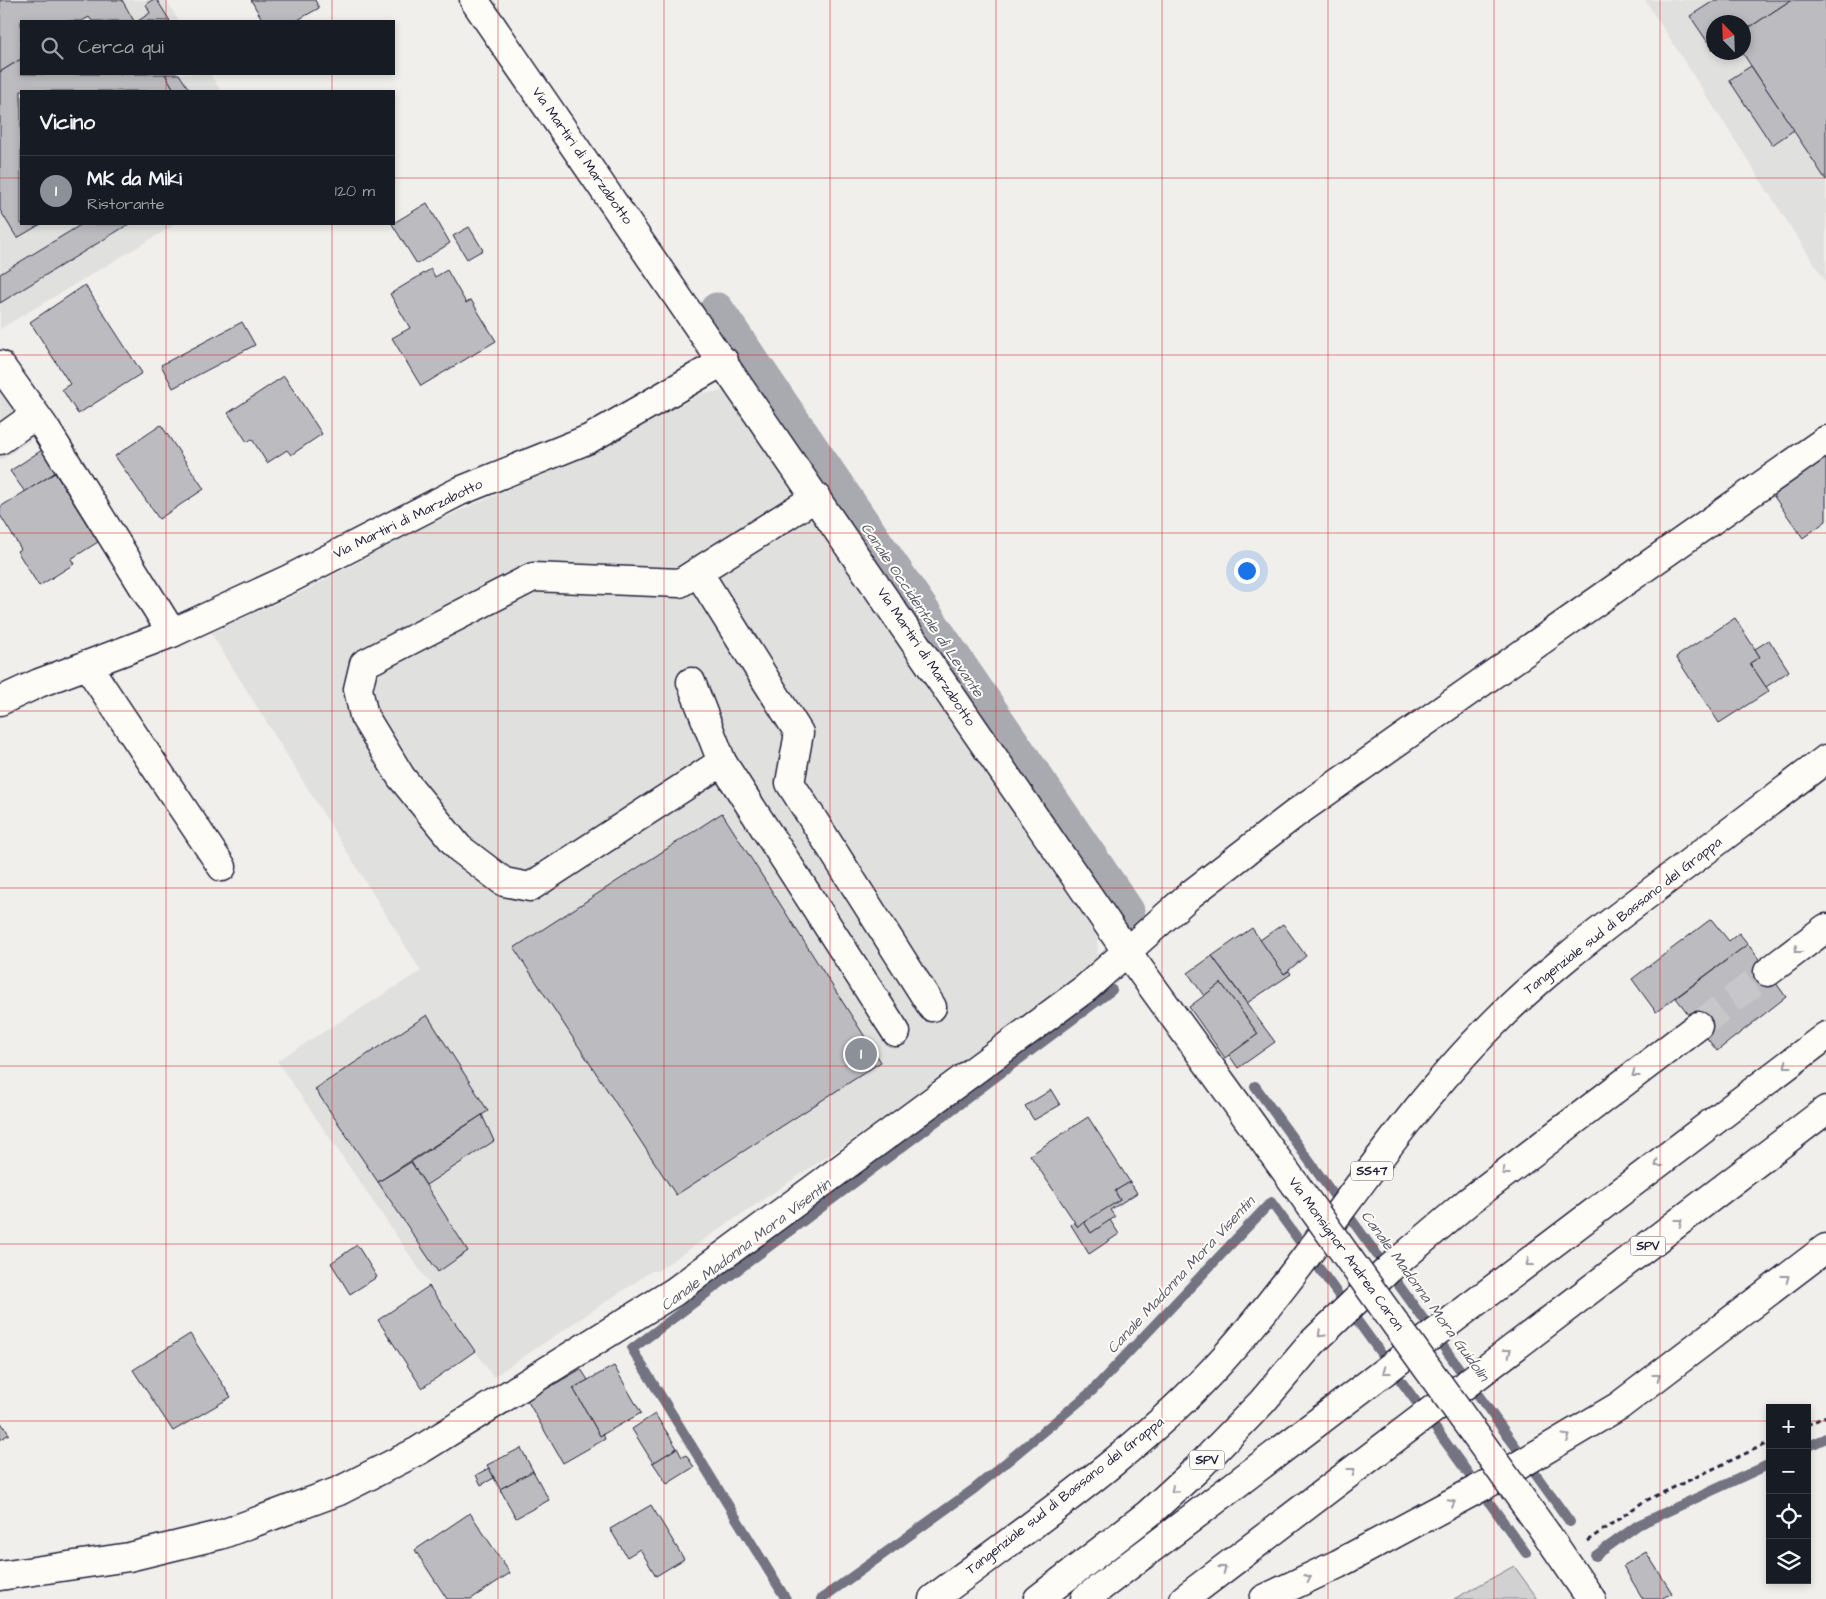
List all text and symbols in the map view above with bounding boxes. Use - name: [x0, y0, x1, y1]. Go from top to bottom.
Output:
- north arrow: [1706, 15, 1751, 60]
- search box: [20, 20, 395, 75]
- icon: search: [38, 34, 66, 62]
- text: Cerca qui: [78, 34, 164, 61]
- street label: Via Martiri di Marzabotto: [527, 83, 637, 229]
- text: Vicino: [40, 108, 95, 137]
- text: MK da Miki: [87, 166, 182, 193]
- text: 1: [55, 180, 57, 202]
- text: 120 m: [335, 180, 375, 202]
- text: Ristorante: [87, 193, 164, 215]
- street label: Via Martiri di Marzabotto: [330, 474, 486, 564]
- water label: Canale Occidentale di Levante: [856, 519, 989, 702]
- your location: [1234, 558, 1260, 584]
- street label: Via Martiri di Marzabotto: [872, 584, 980, 731]
- street label: Tangenziale sud di Bassano del Grappa: [1520, 832, 1726, 1000]
- one-way arrow: [1793, 944, 1803, 953]
- pin: 1: [845, 1035, 877, 1073]
- one-way arrow: [1784, 1060, 1793, 1068]
- one-way arrow: [1631, 1068, 1641, 1077]
- one-way arrow: [1654, 1158, 1664, 1167]
- road number: SS47: [1351, 1162, 1393, 1180]
- one-way arrow: [1501, 1166, 1511, 1175]
- water label: Canale Madonna Mora Visentin: [657, 1173, 837, 1316]
- street label: Via Monsignor Andrea Caron: [1283, 1173, 1409, 1335]
- water label: Canale Madonna Mora Visentin: [1102, 1191, 1261, 1358]
- water label: Canale Madonna Mora Guidolin: [1356, 1207, 1495, 1387]
- one-way arrow: [1673, 1219, 1682, 1227]
- road number: SPV: [1630, 1236, 1666, 1256]
- one-way arrow: [1526, 1257, 1535, 1265]
- one-way arrow: [1781, 1275, 1790, 1284]
- one-way arrow: [1318, 1328, 1327, 1337]
- one-way arrow: [1502, 1349, 1511, 1357]
- one-way arrow: [1383, 1366, 1392, 1374]
- one-way arrow: [1651, 1374, 1660, 1382]
- map controls: [1766, 1404, 1811, 1584]
- button: +: [1766, 1404, 1811, 1449]
- street label: Tangenziale sud di Bassano del Grappa: [962, 1412, 1168, 1580]
- one-way arrow: [1562, 1433, 1571, 1443]
- button: −: [1766, 1449, 1811, 1494]
- road number: SPV: [1190, 1450, 1224, 1470]
- one-way arrow: [1346, 1468, 1356, 1477]
- one-way arrow: [1171, 1484, 1180, 1493]
- button: locate: [1766, 1494, 1811, 1539]
- one-way arrow: [1446, 1499, 1455, 1509]
- button: layers: [1766, 1539, 1811, 1584]
- one-way arrow: [1217, 1567, 1226, 1575]
- one-way arrow: [1303, 1574, 1312, 1584]

